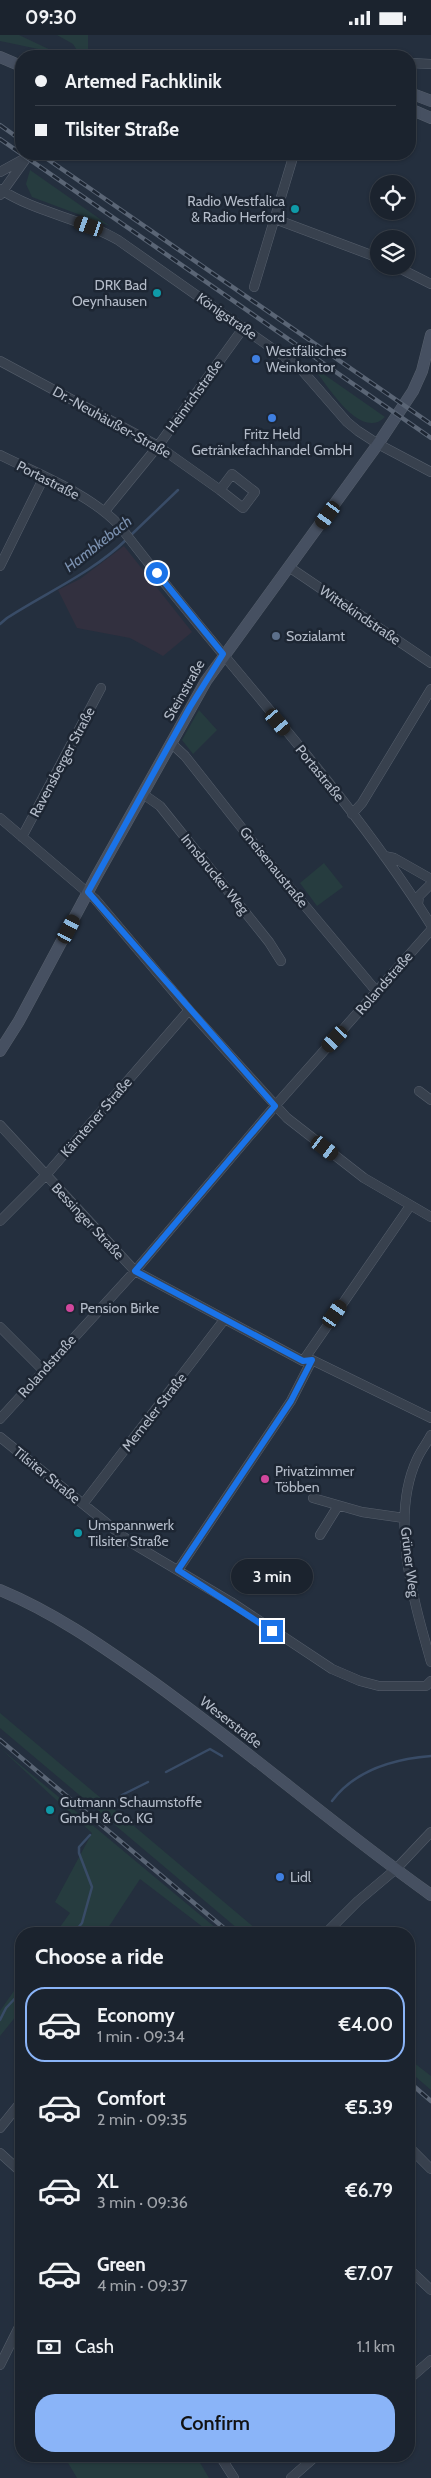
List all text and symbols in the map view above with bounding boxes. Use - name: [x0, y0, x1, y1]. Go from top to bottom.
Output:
- text: 09:30: [25, 6, 77, 29]
- text: Artemed Fachklinik: [65, 70, 222, 93]
- text: Tilsiter Straße: [65, 118, 179, 141]
- map controls: [370, 175, 415, 275]
- button: locate: [370, 175, 415, 220]
- place label: Radio Westfalica & Radio Herford: [187, 192, 285, 226]
- marker: Radio Westfalica & Radio Herford: [289, 203, 301, 215]
- car: [72, 214, 105, 238]
- button: layers: [370, 230, 415, 275]
- place label: DRK Bad Oeynhausen: [72, 276, 147, 310]
- marker: DRK Bad Oeynhausen: [151, 287, 163, 299]
- street label: Königstraße: [193, 289, 261, 343]
- place label: Westfälisches Weinkontor: [266, 342, 347, 376]
- marker: Westfälisches Weinkontor: [250, 353, 262, 365]
- street label: Heinrichstraße: [162, 356, 226, 436]
- street label: Dr.-Neuhäußer-Straße: [50, 382, 174, 462]
- marker: Fritz Held Getränkefachhandel GmbH: [266, 412, 278, 424]
- place label: Fritz Held Getränkefachhandel GmbH: [192, 425, 352, 459]
- street label: Portastraße: [14, 457, 82, 503]
- car: [313, 498, 342, 532]
- water label: Hambkebach: [61, 512, 135, 576]
- route start: [146, 562, 168, 584]
- street label: Wittekindstraße: [316, 581, 404, 649]
- place label: Sozialamt: [286, 627, 345, 645]
- marker: Sozialamt: [270, 630, 282, 642]
- street label: Steinstraße: [159, 656, 209, 724]
- street label: Ravensberger Straße: [25, 704, 99, 820]
- car: [262, 706, 293, 738]
- street label: Portastraße: [292, 741, 348, 805]
- street label: Gneisenaustraße: [236, 823, 312, 911]
- street label: Innsbrucker Weg: [177, 830, 254, 919]
- car: [55, 912, 82, 946]
- street label: Rolandstraße: [352, 948, 416, 1018]
- car: [319, 1023, 350, 1055]
- street label: Kärntener Straße: [56, 1073, 136, 1161]
- car: [308, 1133, 341, 1163]
- street label: Bessinger Straße: [48, 1179, 128, 1263]
- car: [320, 1297, 349, 1331]
- place label: Pension Birke: [80, 1299, 159, 1317]
- marker: Pension Birke: [64, 1302, 76, 1314]
- street label: Rolandstraße: [14, 1331, 80, 1401]
- street label: Memeler Straße: [118, 1369, 190, 1455]
- street label: Tilsiter Straße: [10, 1443, 84, 1507]
- place label: Privatzimmer Többen: [275, 1462, 355, 1496]
- marker: Privatzimmer Többen: [259, 1473, 271, 1485]
- place label: Umspannwerk Tilsiter Straße: [88, 1516, 175, 1550]
- street label: Grüner Weg: [397, 1526, 423, 1599]
- marker: Umspannwerk Tilsiter Straße: [72, 1527, 84, 1539]
- callout: 3 min: [231, 1559, 313, 1593]
- text: 3 min: [253, 1567, 291, 1586]
- route end: [261, 1620, 283, 1642]
- street label: Weserstraße: [196, 1692, 266, 1752]
- place label: Gutmann Schaumstoffe GmbH & Co. KG: [60, 1793, 202, 1827]
- marker: Gutmann Schaumstoffe GmbH & Co. KG: [44, 1804, 56, 1816]
- place label: Lidl: [290, 1868, 312, 1886]
- marker: Lidl: [274, 1871, 286, 1883]
- text: Choose a ride: [35, 1943, 164, 1970]
- icon: car: [37, 2002, 82, 2047]
- text: Economy: [97, 2004, 175, 2027]
- text: €4.00: [339, 2013, 393, 2036]
- text: 1 min · 09:34: [97, 2027, 185, 2046]
- icon: car: [37, 2085, 82, 2130]
- text: Comfort: [97, 2087, 166, 2110]
- text: €5.39: [345, 2096, 393, 2119]
- text: 2 min · 09:35: [97, 2110, 187, 2129]
- icon: car: [37, 2168, 82, 2213]
- text: XL: [97, 2170, 118, 2193]
- text: €6.79: [346, 2179, 393, 2202]
- text: 3 min · 09:36: [97, 2193, 188, 2212]
- icon: car: [37, 2251, 82, 2296]
- text: Green: [97, 2253, 146, 2276]
- text: €7.07: [345, 2262, 393, 2285]
- text: 4 min · 09:37: [97, 2276, 188, 2295]
- icon: cash: [35, 2333, 63, 2361]
- text: Cash: [75, 2335, 114, 2358]
- text: 1.1 km: [357, 2337, 395, 2356]
- button: Confirm: [35, 2394, 395, 2452]

